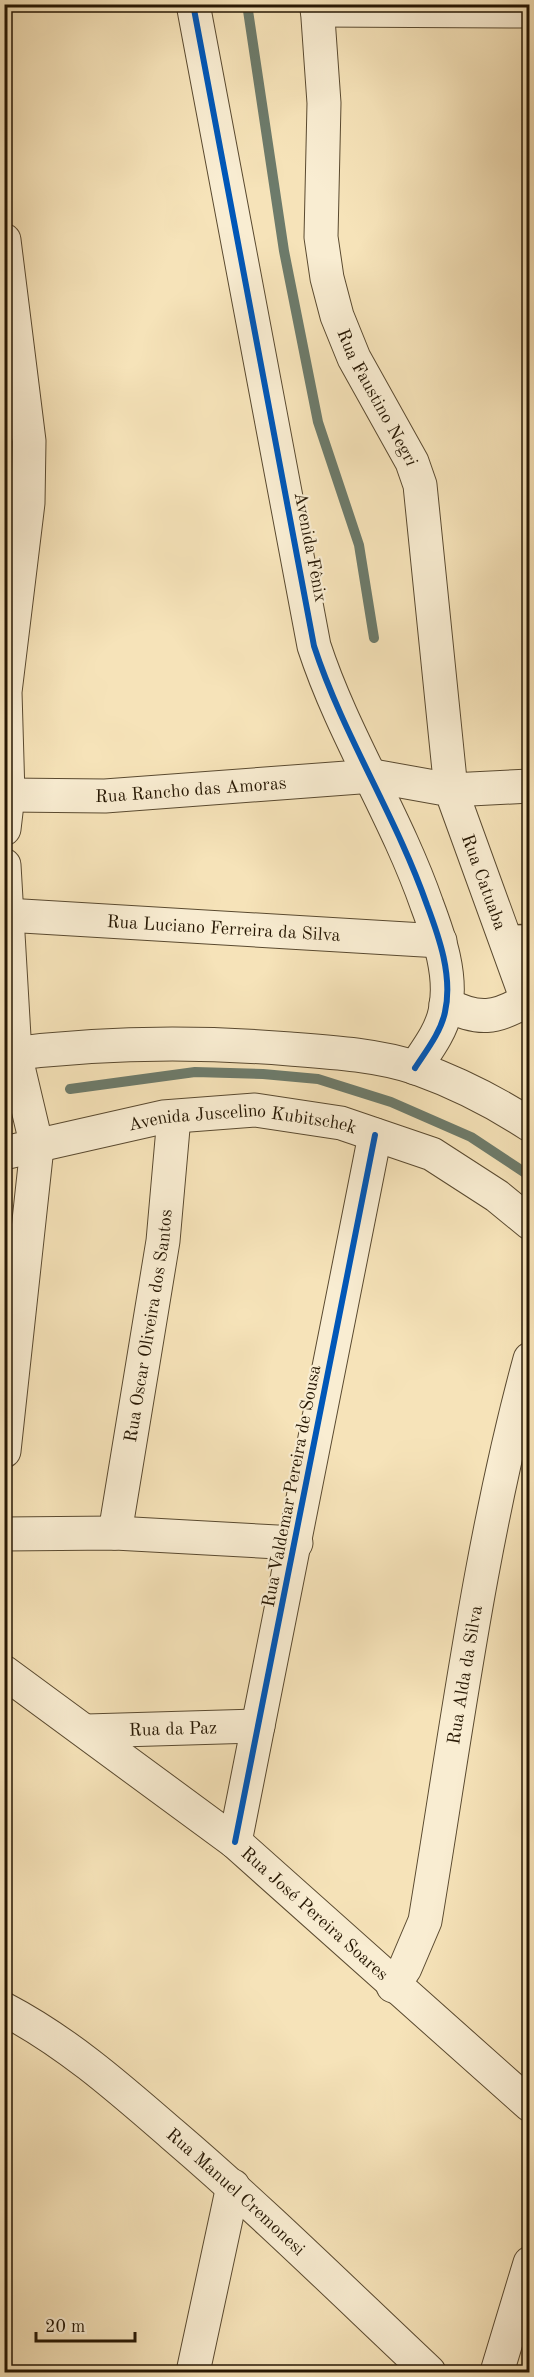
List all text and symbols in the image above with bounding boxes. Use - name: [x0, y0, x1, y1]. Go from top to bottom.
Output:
- street label: Rua Faustino Negri: [333, 326, 421, 468]
- street label: Avenida Fênix: [291, 491, 330, 604]
- street label: Rua Rancho das Amoras: [95, 774, 287, 806]
- street label: Rua Catuaba: [458, 832, 509, 933]
- street label: Rua Luciano Ferreira da Silva: [106, 913, 341, 945]
- street label: Avenida Juscelino Kubitschek: [127, 1102, 359, 1138]
- street label: Rua Oscar Oliveira dos Santos: [122, 1208, 176, 1444]
- street label: Rua Valdemar Pereira de Sousa: [260, 1363, 324, 1609]
- street label: Rua Alda da Silva: [445, 1604, 486, 1746]
- street label: Rua da Paz: [129, 1719, 217, 1740]
- street label: Rua José Pereira Soares: [237, 1844, 391, 1984]
- street label: Rua Manuel Cremonesi: [163, 2125, 308, 2259]
- scale bar: [36, 2305, 135, 2343]
- text: 20 m: [45, 2318, 85, 2336]

